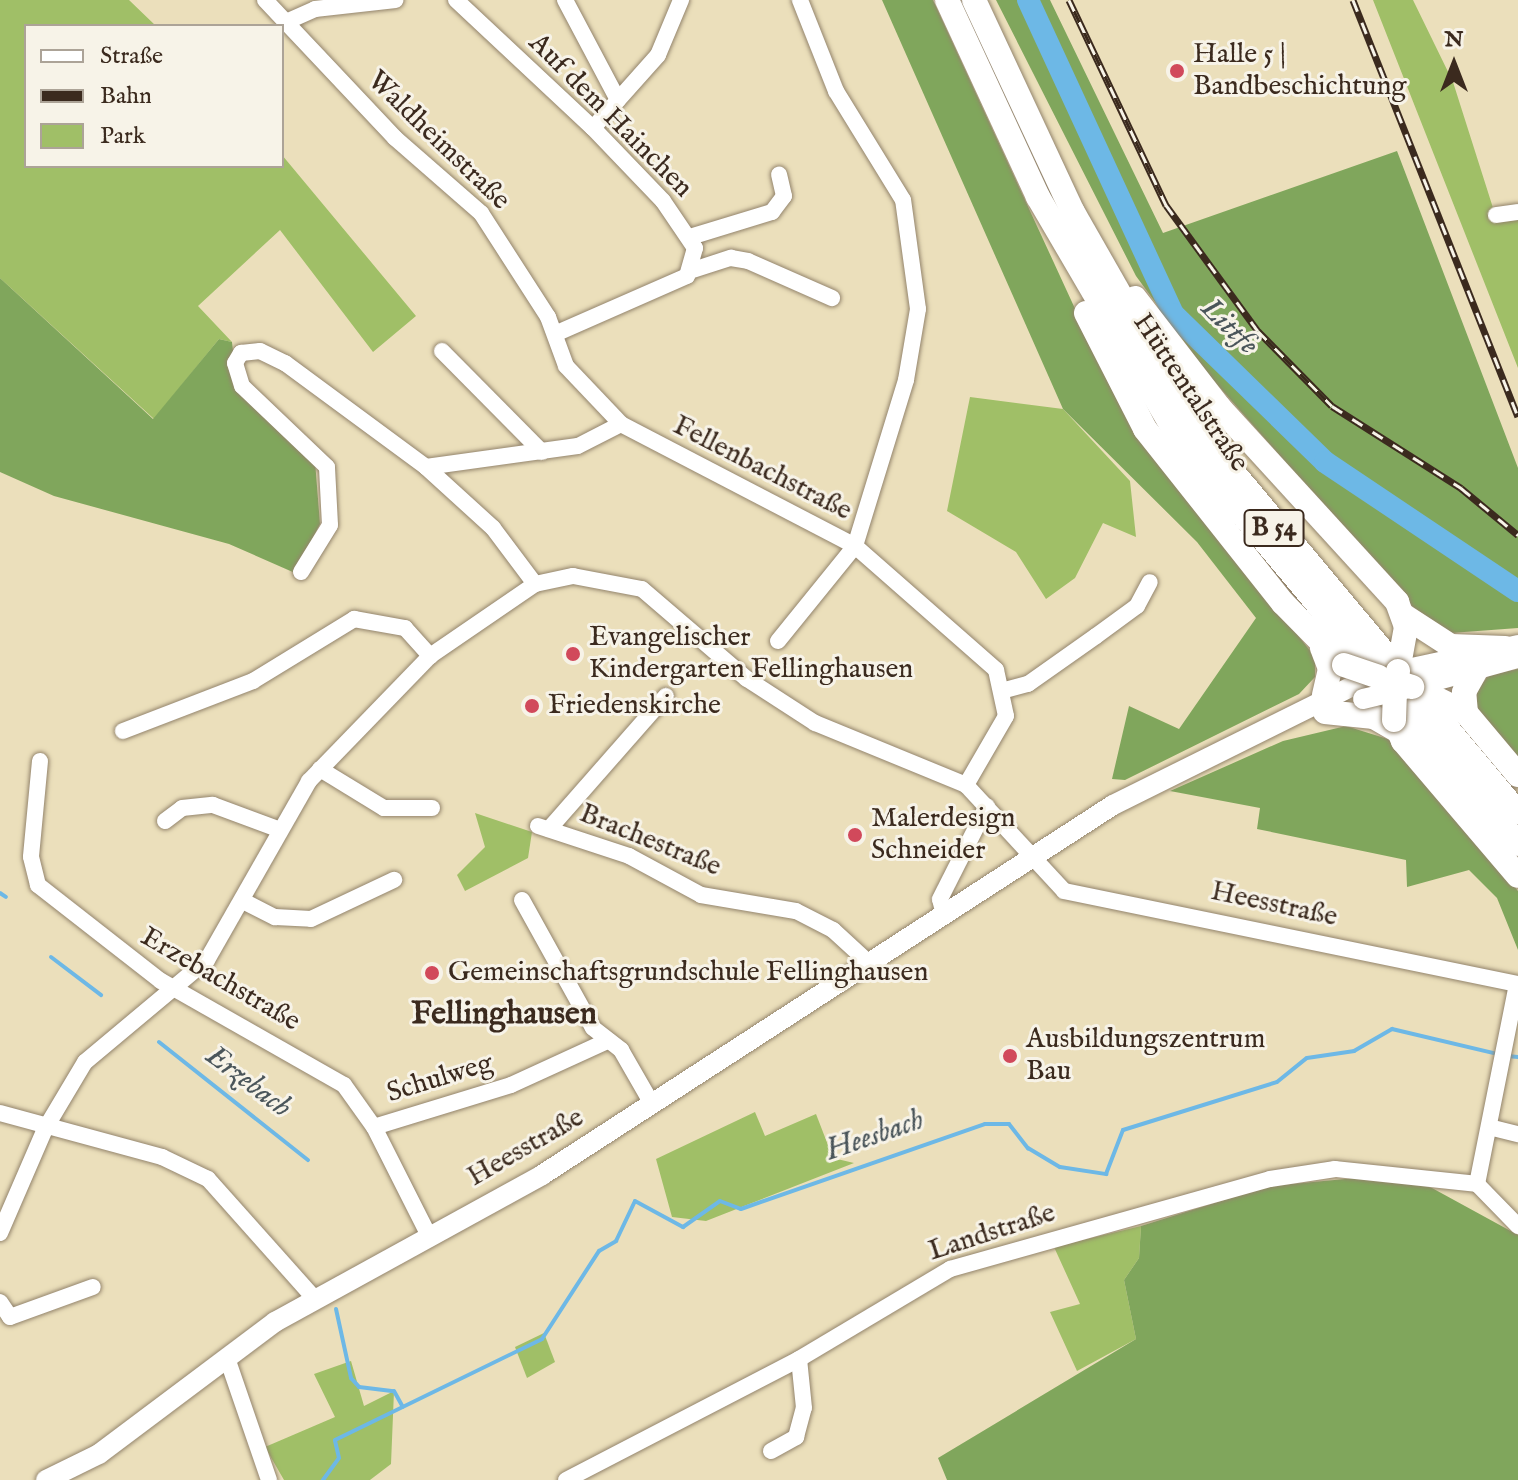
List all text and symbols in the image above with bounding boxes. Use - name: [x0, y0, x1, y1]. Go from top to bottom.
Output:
- legend: [24, 24, 284, 168]
- north arrow: [1414, 24, 1494, 104]
- text: N: [1444, 26, 1464, 54]
- street label: Auf dem Hainchen: [521, 27, 699, 205]
- place label: Halle 5 | Bandbeschichtung: [1193, 38, 1407, 104]
- text: Straße: [100, 41, 163, 72]
- marker: Halle 5 | Bandbeschichtung: [1168, 62, 1186, 80]
- street label: Waldheimstraße: [360, 64, 516, 218]
- text: Bahn: [100, 81, 152, 112]
- text: Park: [100, 121, 146, 152]
- water label: Littfe: [1193, 291, 1265, 363]
- street label: Hüttentalstraße: [1125, 308, 1255, 478]
- street label: Fellenbachstraße: [667, 409, 857, 529]
- road number: B 54: [1242, 506, 1306, 550]
- place label: Evangelischer Kindergarten Fellinghausen: [589, 621, 913, 687]
- marker: Evangelischer Kindergarten Fellinghausen: [564, 645, 582, 663]
- place label: Friedenskirche: [548, 689, 721, 723]
- marker: Friedenskirche: [523, 697, 541, 715]
- street label: Brachestraße: [574, 797, 726, 885]
- place label: Malerdesign Schneider: [871, 802, 1015, 868]
- marker: Malerdesign Schneider: [846, 826, 864, 844]
- street label: Heesstraße: [1208, 875, 1340, 935]
- street label: Erzebachstraße: [134, 921, 306, 1039]
- place label: Gemeinschaftsgrundschule Fellinghausen: [448, 956, 928, 990]
- marker: Gemeinschaftsgrundschule Fellinghausen: [423, 964, 441, 982]
- district label: Fellinghausen: [411, 996, 597, 1034]
- place label: Ausbildungszentrum Bau: [1026, 1023, 1265, 1089]
- water label: Erzebach: [198, 1038, 298, 1126]
- street label: Schulweg: [383, 1047, 497, 1111]
- marker: Ausbildungszentrum Bau: [1001, 1047, 1019, 1065]
- street label: Heesstraße: [462, 1101, 590, 1195]
- water label: Heesbach: [821, 1103, 929, 1169]
- street label: Landstraße: [925, 1197, 1059, 1269]

